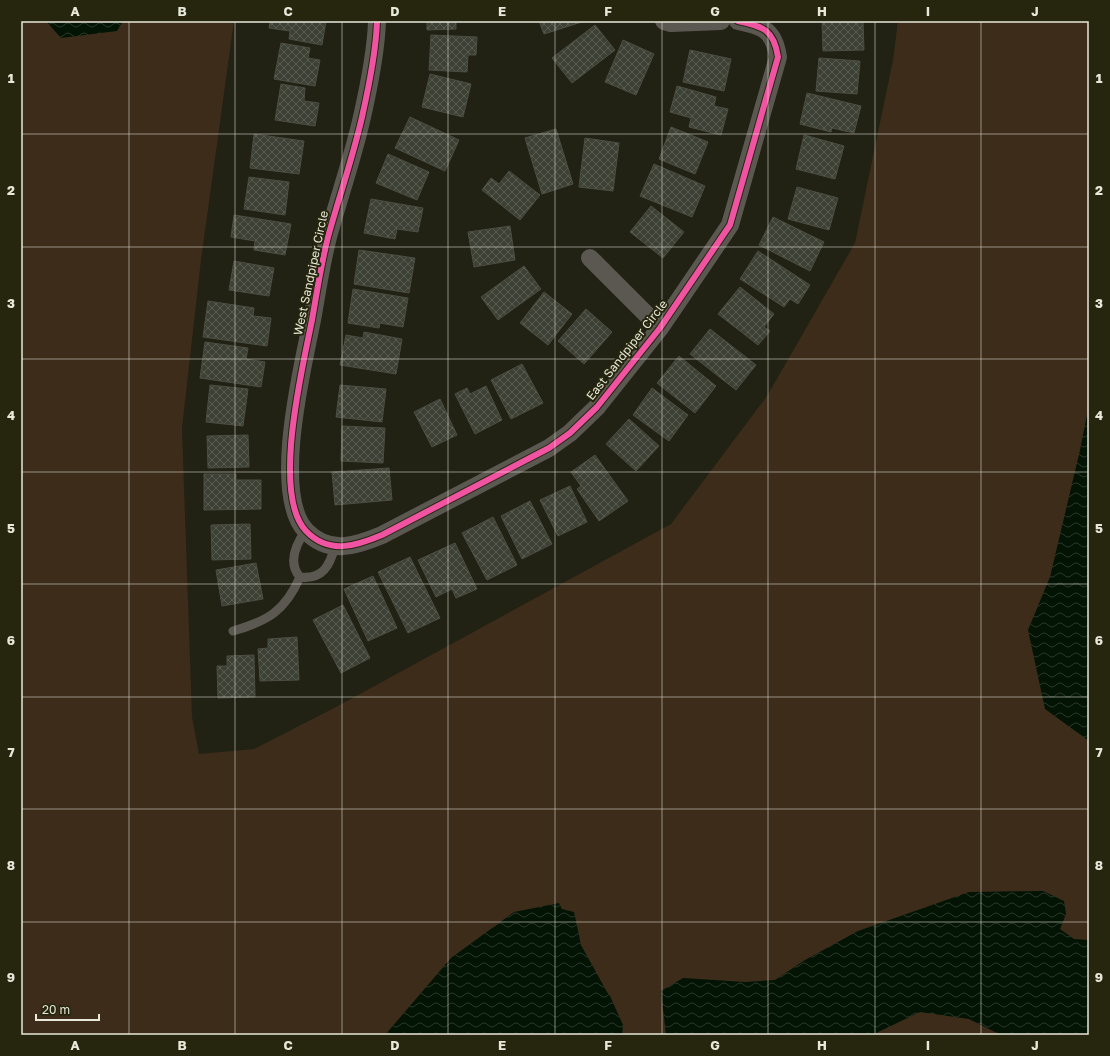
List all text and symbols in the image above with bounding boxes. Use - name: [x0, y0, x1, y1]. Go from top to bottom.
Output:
- text: A: [70, 3, 80, 19]
- text: B: [177, 3, 187, 19]
- text: C: [283, 3, 293, 19]
- text: D: [390, 3, 400, 19]
- text: E: [498, 3, 506, 19]
- text: F: [604, 3, 612, 19]
- text: G: [710, 3, 720, 19]
- text: H: [817, 3, 827, 19]
- text: I: [926, 3, 930, 19]
- text: J: [1031, 3, 1039, 19]
- text: 1: [8, 70, 15, 86]
- text: 1: [1096, 70, 1103, 86]
- text: 2: [7, 182, 15, 198]
- text: 2: [1095, 182, 1103, 198]
- street label: West Sandpiper Circle: [290, 209, 331, 337]
- text: 3: [7, 295, 15, 311]
- text: 3: [1095, 295, 1103, 311]
- street label: East Sandpiper Circle: [583, 297, 670, 403]
- text: 4: [7, 407, 15, 423]
- text: 4: [1095, 407, 1103, 423]
- text: 5: [7, 520, 15, 536]
- text: 5: [1095, 520, 1103, 536]
- text: 6: [7, 632, 15, 648]
- text: 6: [1095, 632, 1103, 648]
- text: 7: [7, 744, 15, 760]
- text: 7: [1095, 744, 1103, 760]
- text: 8: [7, 857, 15, 873]
- text: 8: [1095, 857, 1103, 873]
- text: 9: [7, 969, 15, 985]
- text: 9: [1095, 969, 1103, 985]
- scale bar: [36, 996, 99, 1022]
- text: 20 m: [42, 1002, 70, 1017]
- text: A: [70, 1037, 80, 1053]
- text: B: [177, 1037, 187, 1053]
- text: C: [283, 1037, 293, 1053]
- text: D: [390, 1037, 400, 1053]
- text: E: [498, 1037, 506, 1053]
- text: F: [604, 1037, 612, 1053]
- text: G: [710, 1037, 720, 1053]
- text: H: [817, 1037, 827, 1053]
- text: I: [926, 1037, 930, 1053]
- text: J: [1031, 1037, 1039, 1053]

